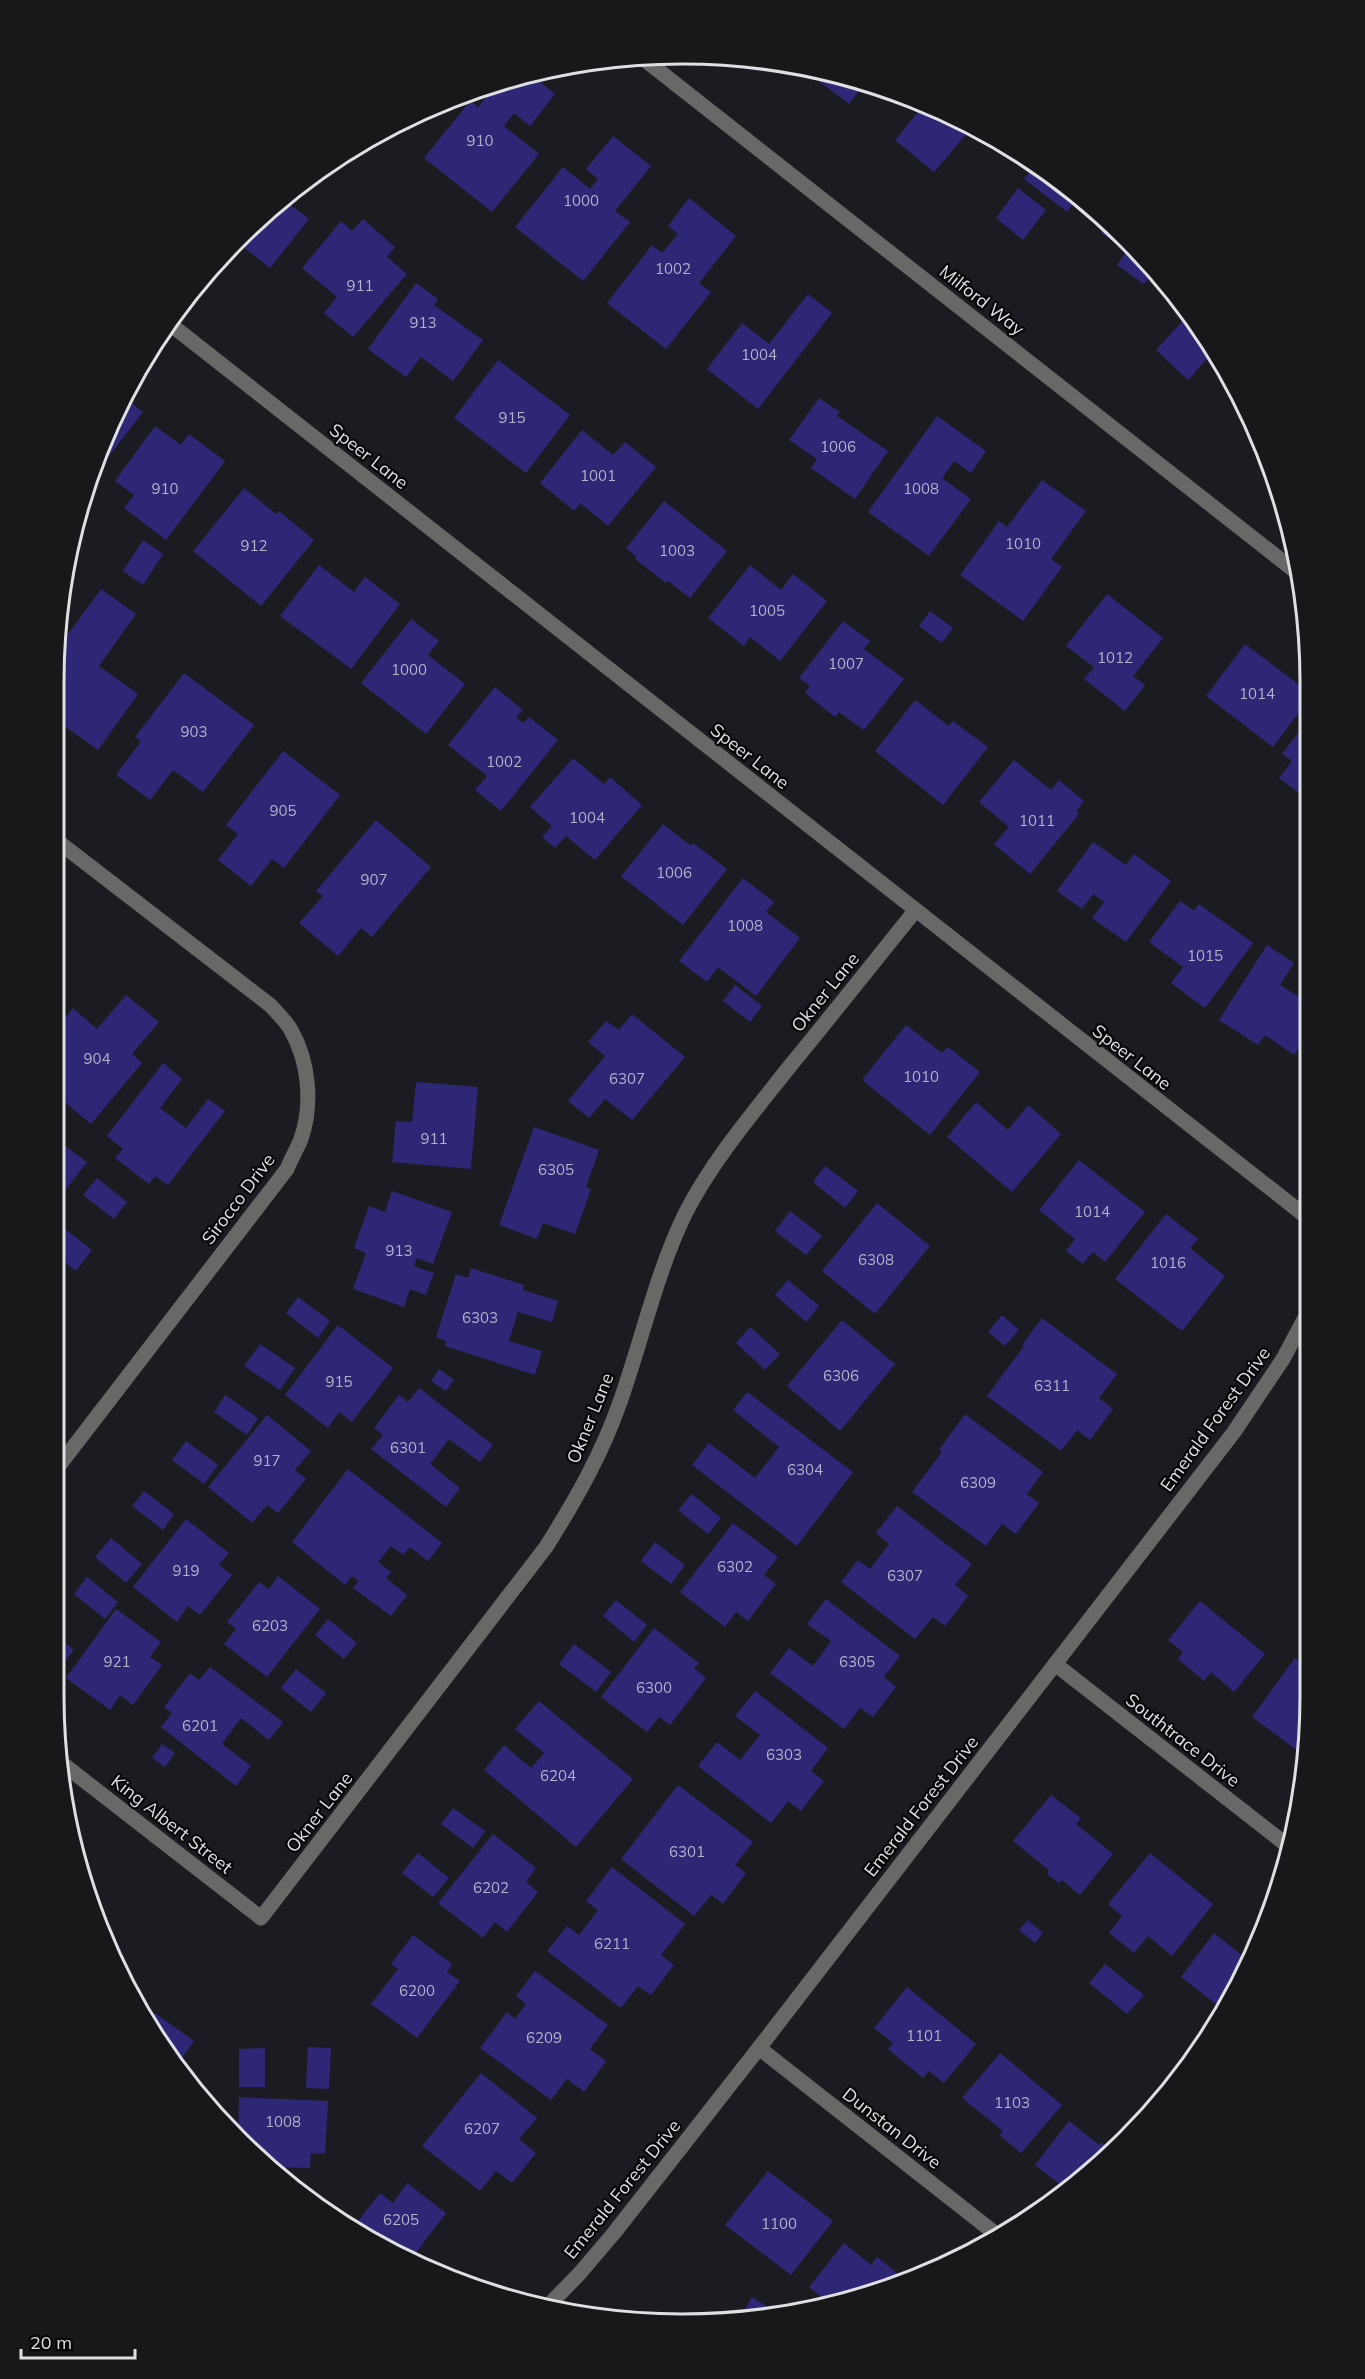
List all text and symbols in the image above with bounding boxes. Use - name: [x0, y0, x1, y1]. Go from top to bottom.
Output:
- house number: 910: [466, 131, 494, 150]
- house number: 1000: [563, 191, 599, 210]
- house number: 1002: [655, 259, 691, 278]
- street label: Milford Way: [935, 260, 1029, 341]
- house number: 911: [346, 276, 374, 295]
- house number: 913: [409, 313, 437, 332]
- house number: 1004: [741, 345, 777, 364]
- house number: 915: [498, 408, 526, 427]
- street label: Speer Lane: [325, 418, 413, 494]
- house number: 1006: [820, 437, 856, 456]
- house number: 1001: [580, 466, 616, 485]
- house number: 910: [151, 479, 179, 498]
- house number: 1008: [903, 479, 939, 498]
- house number: 1010: [1005, 534, 1041, 553]
- house number: 912: [240, 536, 268, 555]
- house number: 1003: [659, 541, 695, 560]
- house number: 1005: [749, 601, 785, 620]
- house number: 1012: [1097, 648, 1133, 667]
- house number: 1007: [828, 654, 864, 673]
- house number: 1000: [391, 660, 427, 679]
- house number: 1014: [1239, 684, 1275, 703]
- street label: Speer Lane: [706, 718, 794, 794]
- house number: 903: [180, 722, 208, 741]
- house number: 1002: [486, 752, 522, 771]
- house number: 905: [269, 801, 297, 820]
- house number: 1004: [569, 808, 605, 827]
- house number: 1011: [1019, 811, 1055, 830]
- house number: 1006: [656, 863, 692, 882]
- house number: 907: [360, 870, 388, 889]
- house number: 1008: [727, 916, 763, 935]
- house number: 1015: [1187, 946, 1223, 965]
- street label: Okner Lane: [786, 948, 864, 1036]
- street label: Speer Lane: [1088, 1019, 1176, 1095]
- house number: 904: [83, 1049, 111, 1068]
- house number: 1010: [903, 1067, 939, 1086]
- house number: 6307: [609, 1069, 645, 1088]
- house number: 911: [420, 1129, 448, 1148]
- street label: Sirocco Drive: [196, 1149, 280, 1249]
- house number: 6305: [538, 1160, 574, 1179]
- house number: 1014: [1074, 1202, 1110, 1221]
- house number: 913: [385, 1241, 413, 1260]
- house number: 6308: [858, 1250, 894, 1269]
- house number: 1016: [1150, 1253, 1186, 1272]
- house number: 6303: [462, 1308, 498, 1327]
- street label: Emerald Forest Drive: [1155, 1342, 1275, 1496]
- house number: 6306: [823, 1366, 859, 1385]
- street label: Okner Lane: [561, 1369, 619, 1467]
- house number: 915: [325, 1372, 353, 1391]
- house number: 6311: [1034, 1376, 1070, 1395]
- house number: 6301: [390, 1438, 426, 1457]
- house number: 917: [253, 1451, 281, 1470]
- house number: 6304: [787, 1460, 823, 1479]
- house number: 6309: [960, 1473, 996, 1492]
- house number: 6302: [717, 1557, 753, 1576]
- house number: 919: [172, 1561, 200, 1580]
- house number: 6307: [887, 1566, 923, 1585]
- house number: 6203: [252, 1616, 288, 1635]
- house number: 921: [103, 1652, 131, 1671]
- house number: 6305: [839, 1652, 875, 1671]
- house number: 6300: [636, 1678, 672, 1697]
- street label: Southtrace Drive: [1121, 1688, 1245, 1792]
- house number: 6201: [182, 1716, 218, 1735]
- street label: Emerald Forest Drive: [859, 1731, 983, 1881]
- house number: 6303: [766, 1745, 802, 1764]
- house number: 6204: [540, 1766, 576, 1785]
- street label: Okner Lane: [280, 1767, 358, 1857]
- street label: King Albert Street: [107, 1769, 237, 1879]
- house number: 6301: [669, 1842, 705, 1861]
- house number: 6202: [473, 1878, 509, 1897]
- house number: 6211: [594, 1934, 630, 1953]
- house number: 6200: [399, 1981, 435, 2000]
- house number: 1101: [906, 2026, 942, 2045]
- house number: 6209: [526, 2028, 562, 2047]
- street label: Dunstan Drive: [838, 2082, 946, 2174]
- house number: 1103: [994, 2093, 1030, 2112]
- house number: 1008: [265, 2112, 301, 2131]
- street label: Emerald Forest Drive: [559, 2115, 685, 2263]
- house number: 6207: [464, 2119, 500, 2138]
- house number: 6205: [383, 2210, 419, 2229]
- house number: 1100: [761, 2214, 797, 2233]
- scale bar: [21, 2322, 135, 2360]
- text: 20 m: [30, 2331, 72, 2354]

